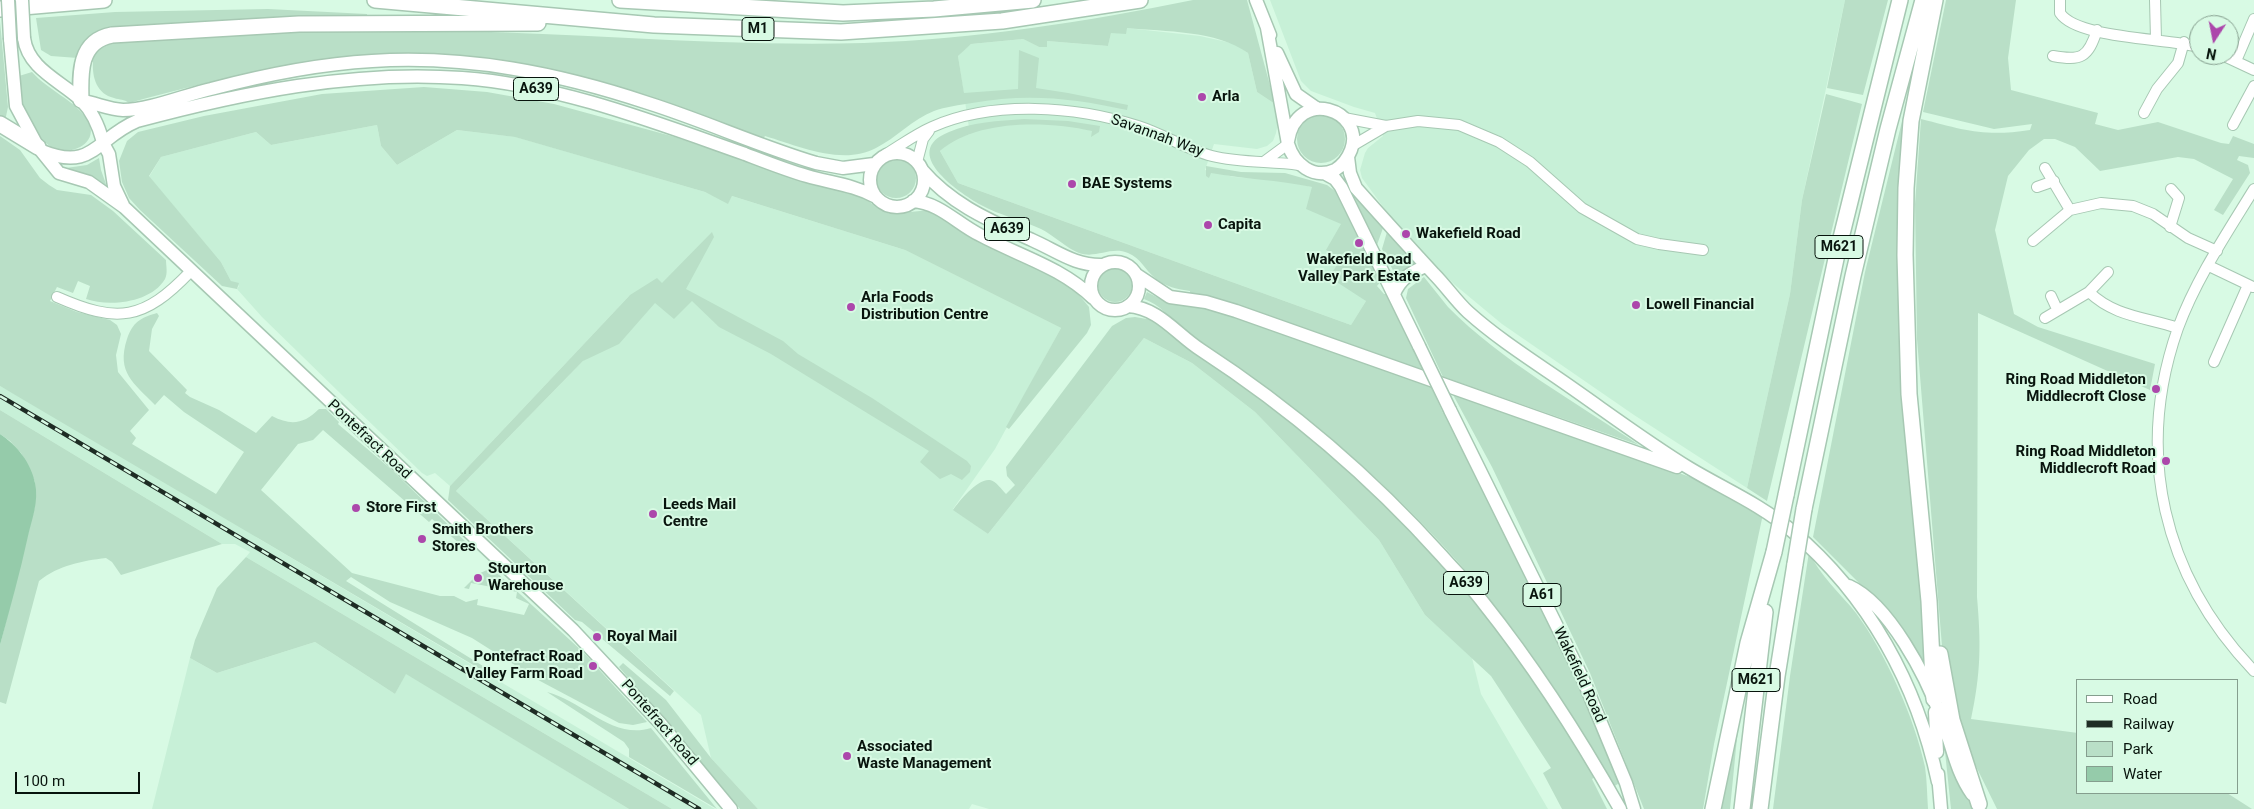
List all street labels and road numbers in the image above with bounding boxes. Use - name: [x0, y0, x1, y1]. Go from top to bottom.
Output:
- road number: M1: [742, 18, 774, 40]
- road number: A639: [514, 78, 558, 100]
- street label: Savannah Way: [1108, 111, 1206, 161]
- road number: A639: [984, 218, 1030, 240]
- road number: M621: [1815, 236, 1863, 258]
- street label: Pontefract Road: [323, 397, 415, 483]
- road number: A639: [1444, 572, 1488, 594]
- road number: A61: [1523, 584, 1561, 606]
- street label: Wakefield Road: [1549, 624, 1609, 726]
- road number: M621: [1732, 668, 1780, 692]
- street label: Pontefract Road: [617, 676, 701, 770]

